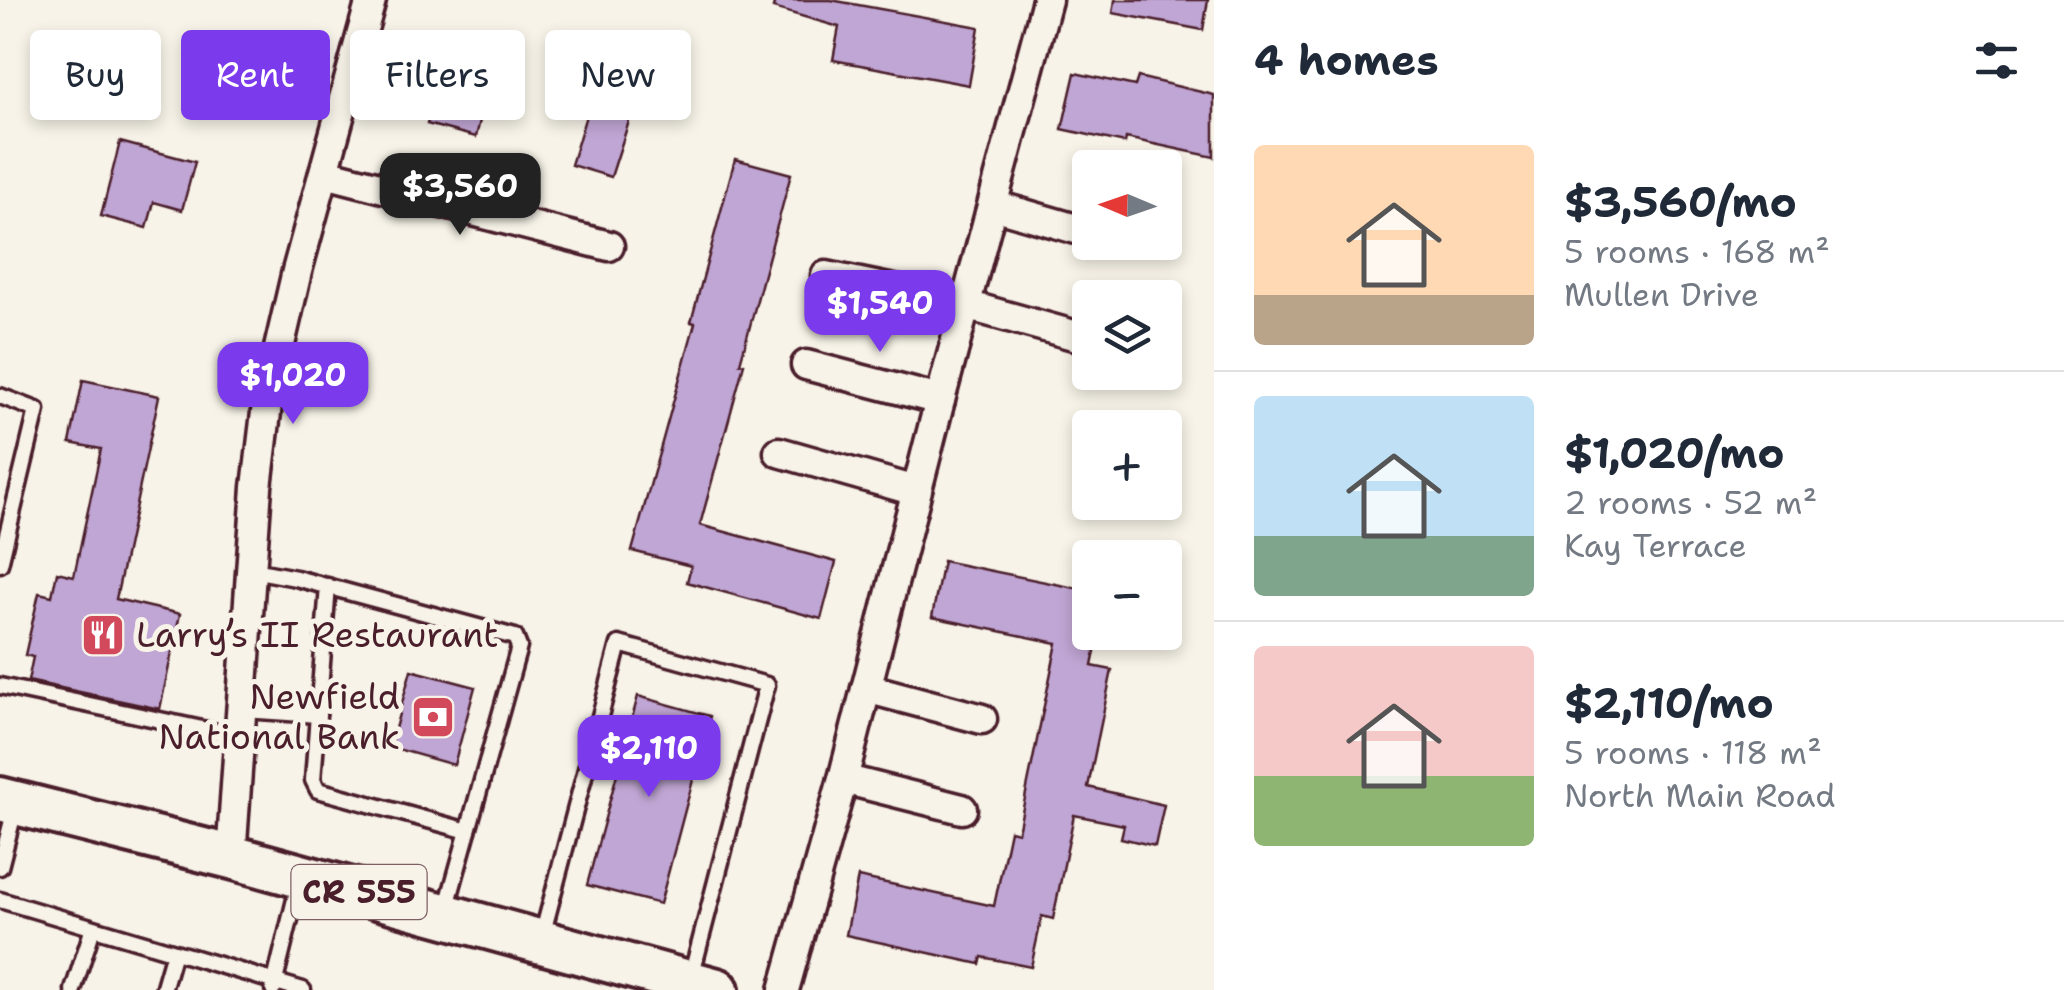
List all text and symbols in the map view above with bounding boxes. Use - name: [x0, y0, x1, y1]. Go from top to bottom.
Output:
- chip: Buy: [30, 30, 161, 120]
- chip: Rent: [181, 30, 330, 120]
- chip: Filters: [350, 30, 525, 120]
- chip: New: [545, 30, 691, 120]
- text: 4 homes: [1254, 32, 1439, 88]
- icon: filters: [1969, 33, 2024, 88]
- north arrow: [1072, 150, 1182, 260]
- map controls: [1072, 150, 1182, 650]
- pin: $3,560: [379, 153, 541, 238]
- text: $3,560: [402, 164, 518, 207]
- text: $3,560/mo: [1564, 174, 1797, 230]
- icon: home: [1334, 185, 1454, 305]
- text: 5 rooms · 168 m²: [1564, 230, 1830, 273]
- pin: $1,540: [799, 270, 961, 355]
- text: Mullen Drive: [1564, 273, 1759, 316]
- button: layers: [1072, 280, 1182, 390]
- text: $1,540: [826, 281, 934, 324]
- pin: $1,020: [212, 342, 374, 427]
- text: $1,020: [239, 353, 347, 396]
- button: +: [1072, 410, 1182, 520]
- text: $1,020/mo: [1564, 425, 1785, 481]
- icon: home: [1334, 436, 1454, 556]
- text: 2 rooms · 52 m²: [1564, 481, 1817, 524]
- text: Kay Terrace: [1564, 524, 1747, 567]
- button: −: [1072, 540, 1182, 650]
- place label: Larry’s II Restaurant: [136, 611, 499, 658]
- restaurant icon: Larry’s II Restaurant: [80, 612, 126, 658]
- place label: Newfield National Bank: [158, 673, 400, 760]
- text: $2,110/mo: [1564, 675, 1774, 731]
- icon: home: [1334, 686, 1454, 806]
- bank icon: Newfield National Bank: [410, 694, 456, 740]
- pin: $2,110: [568, 715, 730, 800]
- text: $2,110: [600, 726, 698, 769]
- text: 5 rooms · 118 m²: [1564, 731, 1822, 774]
- text: North Main Road: [1564, 774, 1836, 817]
- road number: CR 555: [292, 865, 426, 919]

